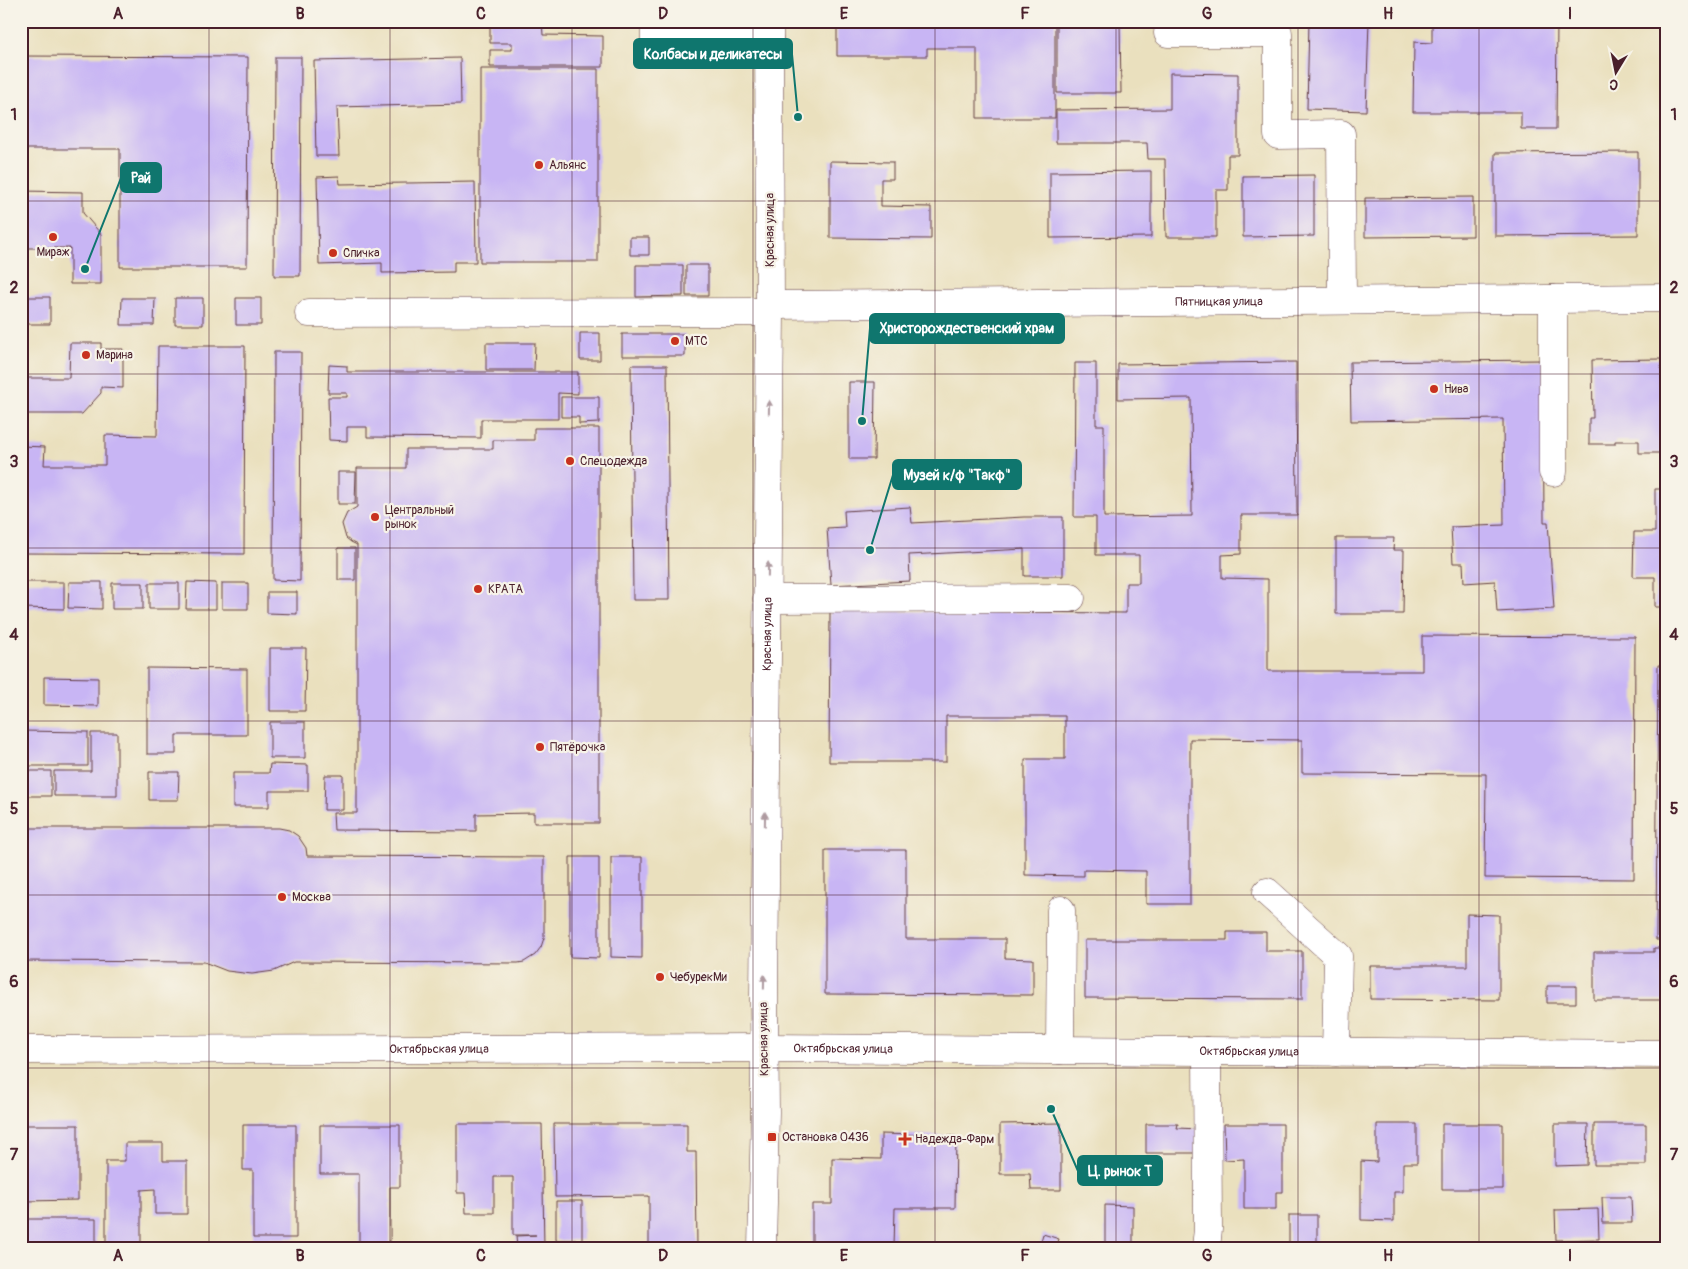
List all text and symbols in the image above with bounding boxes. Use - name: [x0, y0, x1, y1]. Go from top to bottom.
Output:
- text: A: [113, 4, 124, 24]
- text: B: [295, 4, 305, 24]
- text: C: [476, 4, 486, 24]
- text: D: [658, 4, 668, 24]
- text: E: [840, 4, 849, 24]
- text: F: [1020, 4, 1030, 24]
- text: G: [1202, 4, 1213, 24]
- text: H: [1383, 4, 1393, 24]
- text: I: [1568, 4, 1572, 24]
- callout: Колбасы и деликатесы: [634, 39, 792, 68]
- text: Колбасы и деликатесы: [644, 46, 782, 63]
- north arrow: [1590, 48, 1640, 98]
- text: С: [1608, 75, 1620, 93]
- text: 1: [11, 105, 17, 125]
- text: 1: [1671, 105, 1677, 125]
- place label: Альянс: [549, 158, 586, 173]
- marker: Альянс: [533, 159, 545, 171]
- callout: Рай: [121, 163, 161, 192]
- text: Рай: [131, 170, 151, 187]
- street label: Красная улица: [763, 193, 778, 267]
- marker: Мираж: [47, 231, 59, 243]
- place label: Мираж: [37, 245, 70, 260]
- place label: Спичка: [343, 246, 380, 261]
- marker: Спичка: [327, 247, 339, 259]
- text: 2: [10, 278, 19, 298]
- text: 2: [1670, 278, 1679, 298]
- street label: Пятницкая улица: [1175, 294, 1263, 309]
- callout: Христорождественский храм: [870, 314, 1064, 343]
- text: Христорождественский храм: [880, 320, 1054, 337]
- place label: МТС: [685, 334, 708, 349]
- marker: МТС: [669, 335, 681, 347]
- place label: Марина: [96, 348, 133, 363]
- marker: Марина: [80, 349, 92, 361]
- place label: Нива: [1444, 382, 1469, 397]
- marker: Нива: [1428, 383, 1440, 395]
- one-way arrow: [765, 398, 773, 414]
- text: 3: [10, 452, 19, 472]
- text: 3: [1670, 452, 1679, 472]
- place label: Спецодежда: [580, 454, 647, 469]
- marker: Спецодежда: [564, 455, 576, 467]
- callout: Музей к/ф "Такф": [893, 460, 1021, 489]
- text: Музей к/ф "Такф": [903, 467, 1011, 484]
- place label: Центральный рынок: [385, 503, 454, 532]
- marker: Центральный рынок: [369, 511, 381, 523]
- one-way arrow: [764, 561, 772, 577]
- place label: КРАТА: [488, 582, 523, 597]
- marker: КРАТА: [472, 583, 484, 595]
- street label: Красная улица: [759, 597, 775, 671]
- text: 4: [9, 625, 19, 645]
- text: 4: [1669, 625, 1679, 645]
- place label: Пятёрочка: [550, 740, 606, 755]
- marker: Пятёрочка: [534, 741, 546, 753]
- text: 5: [10, 799, 19, 819]
- text: 5: [1670, 799, 1679, 819]
- one-way arrow: [761, 811, 769, 827]
- place label: Москва: [292, 890, 331, 905]
- marker: Москва: [276, 891, 288, 903]
- place label: ЧебурекМи: [670, 970, 728, 985]
- marker: ЧебурекМи: [654, 971, 666, 983]
- text: 6: [9, 972, 19, 992]
- text: 6: [1669, 972, 1679, 992]
- one-way arrow: [760, 973, 768, 989]
- street label: Красная улица: [756, 1001, 772, 1076]
- street label: Октябрьская улица: [389, 1041, 489, 1057]
- street label: Октябрьская улица: [793, 1041, 893, 1056]
- street label: Октябрьская улица: [1199, 1043, 1299, 1059]
- place label: Остановка 0436: [782, 1130, 869, 1145]
- marker: Остановка 0436: [766, 1131, 778, 1143]
- place label: Надежда-Фарм: [915, 1132, 994, 1147]
- marker: Надежда-Фарм: [899, 1133, 911, 1145]
- text: 7: [10, 1145, 19, 1165]
- text: 7: [1670, 1145, 1679, 1165]
- callout: Ц. рынок Т: [1078, 1156, 1162, 1185]
- text: Ц. рынок Т: [1088, 1163, 1152, 1180]
- text: A: [113, 1246, 124, 1266]
- text: B: [295, 1246, 305, 1266]
- text: C: [476, 1246, 486, 1266]
- text: D: [658, 1246, 668, 1266]
- text: E: [840, 1246, 849, 1266]
- text: F: [1020, 1246, 1030, 1266]
- text: G: [1202, 1246, 1213, 1266]
- text: H: [1383, 1246, 1393, 1266]
- text: I: [1568, 1246, 1572, 1266]

